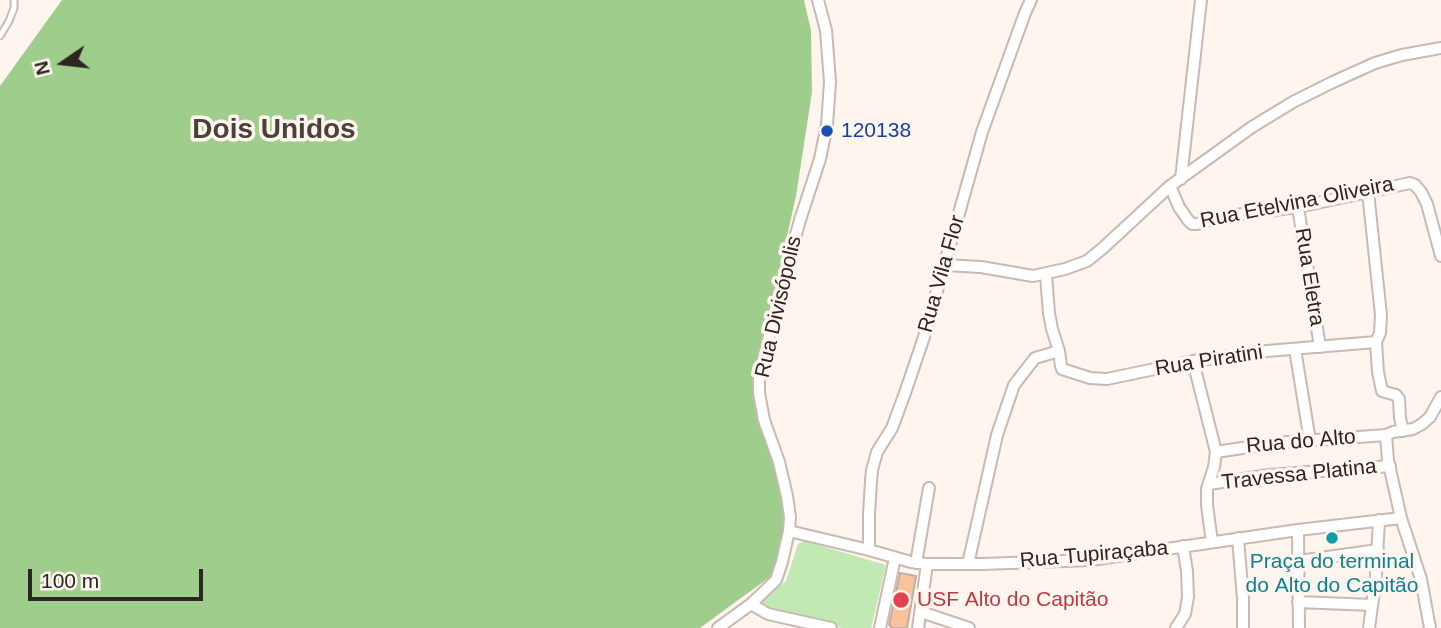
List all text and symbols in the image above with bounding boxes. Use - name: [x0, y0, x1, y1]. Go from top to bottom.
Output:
- north arrow: [28, 28, 98, 98]
- text: N: [30, 59, 54, 77]
- district label: Dois Unidos: [192, 113, 356, 147]
- place label: 120138: [841, 118, 911, 144]
- marker: 120138: [819, 123, 835, 139]
- street label: Rua Etelvina Oliveira: [1198, 172, 1396, 234]
- street label: Rua Vila Flor: [913, 212, 971, 336]
- street label: Rua Eletra: [1289, 226, 1329, 328]
- street label: Rua Divisópolis: [750, 234, 808, 380]
- street label: Rua Piratini: [1153, 340, 1265, 382]
- street label: Rua do Alto: [1245, 425, 1357, 459]
- street label: Travessa Platina: [1220, 454, 1378, 496]
- marker: Praça do terminal do Alto do Capitão: [1324, 530, 1340, 546]
- street label: Rua Tupiraçaba: [1019, 536, 1169, 574]
- place label: Praça do terminal do Alto do Capitão: [1246, 549, 1418, 599]
- scale bar: [32, 554, 206, 598]
- text: 100 m: [41, 569, 99, 592]
- place label: USF Alto do Capitão: [917, 587, 1108, 613]
- marker: USF Alto do Capitão: [891, 590, 911, 610]

